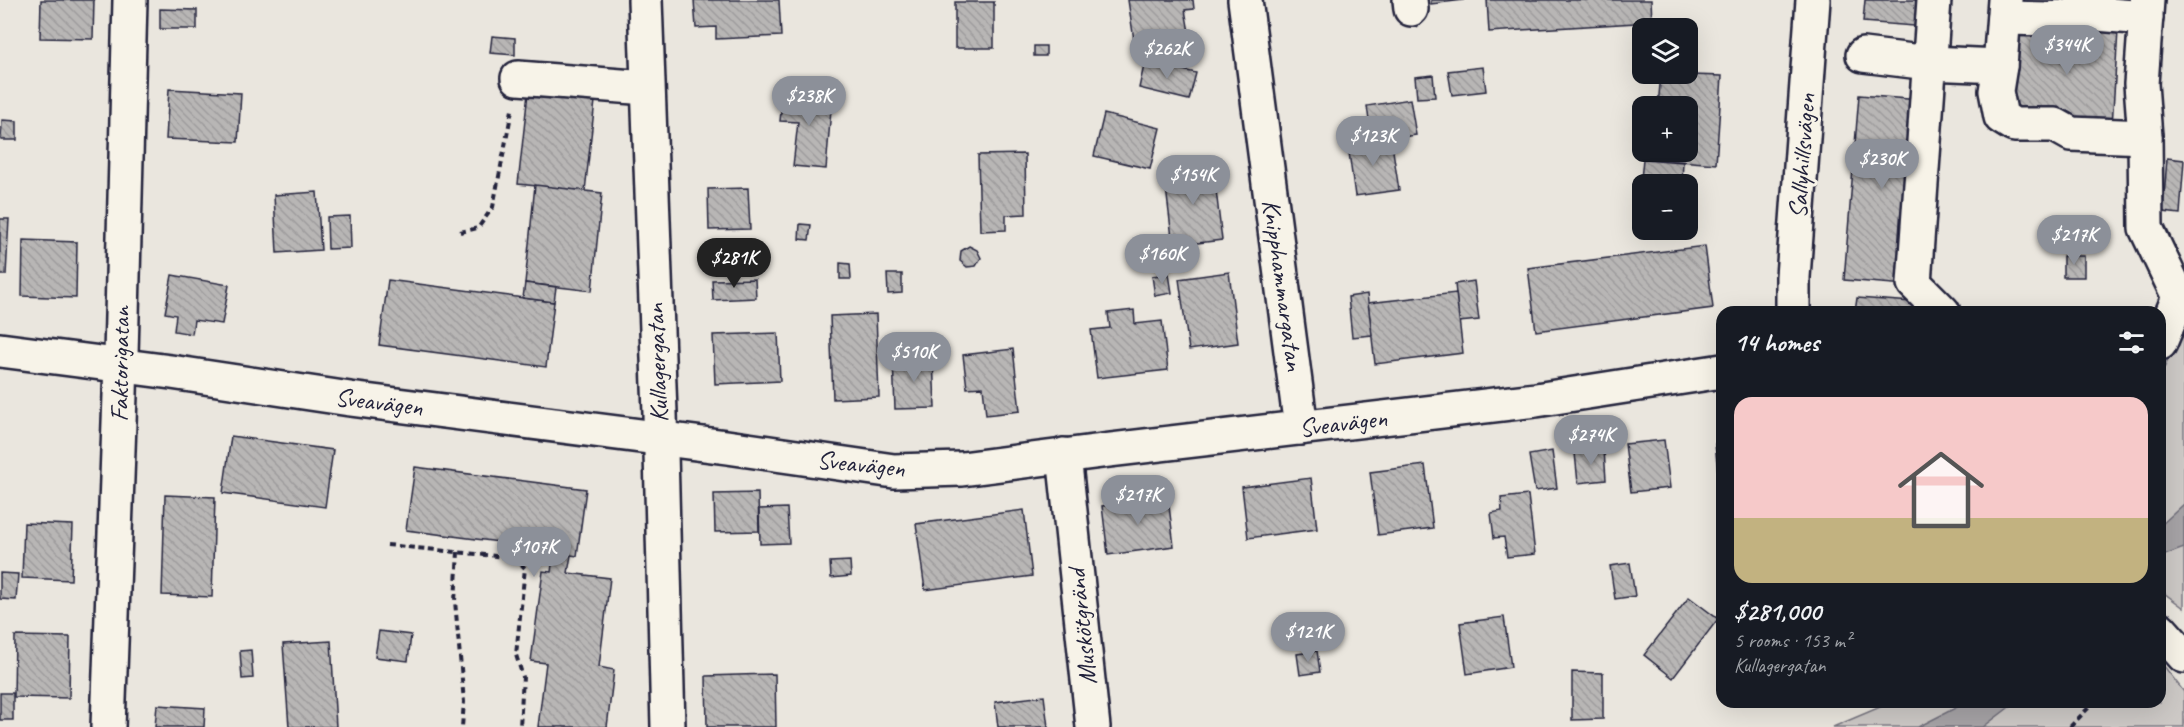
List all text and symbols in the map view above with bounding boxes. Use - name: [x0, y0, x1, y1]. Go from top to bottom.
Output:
- map controls: [1632, 18, 1698, 240]
- button: layers: [1632, 18, 1698, 84]
- pin: $344K: [2025, 25, 2109, 76]
- pin: $262K: [1125, 29, 1209, 80]
- text: $344K: [2044, 32, 2090, 57]
- text: $262K: [1144, 36, 1190, 61]
- pin: $238K: [767, 76, 851, 127]
- text: $238K: [786, 83, 832, 108]
- street label: Sallyhillsvägen: [1781, 92, 1823, 220]
- button: +: [1632, 96, 1698, 162]
- pin: $123K: [1331, 116, 1415, 167]
- text: $123K: [1350, 123, 1396, 148]
- pin: $230K: [1840, 139, 1924, 190]
- text: $230K: [1859, 146, 1905, 171]
- pin: $154K: [1151, 155, 1235, 206]
- text: $154K: [1170, 162, 1216, 187]
- button: −: [1632, 174, 1698, 240]
- street label: Knipphammargatan: [1255, 197, 1312, 374]
- pin: $217K: [2032, 215, 2116, 266]
- text: $217K: [2051, 222, 2097, 247]
- pin: $160K: [1120, 234, 1204, 285]
- pin: $281K: [692, 238, 776, 289]
- text: $160K: [1139, 241, 1185, 266]
- text: $281K: [711, 245, 757, 270]
- street label: Kullagergatan: [638, 302, 676, 423]
- street label: Faktorigatan: [102, 305, 138, 422]
- text: 14 homes: [1734, 326, 1819, 359]
- icon: filters: [2115, 326, 2148, 359]
- pin: $510K: [872, 332, 956, 383]
- text: $510K: [891, 339, 937, 364]
- street label: Sveavägen: [333, 380, 425, 424]
- street label: Sveavägen: [1297, 401, 1389, 445]
- pin: $274K: [1549, 415, 1633, 466]
- text: $274K: [1568, 422, 1614, 447]
- icon: home: [1887, 436, 1995, 544]
- street label: Sveavägen: [815, 443, 907, 485]
- pin: $217K: [1096, 475, 1180, 526]
- text: $217K: [1115, 482, 1161, 507]
- pin: $107K: [492, 527, 576, 578]
- text: $107K: [511, 534, 557, 559]
- street label: Muskötgränd: [1059, 564, 1104, 686]
- text: $281,000: [1734, 595, 1821, 628]
- pin: $121K: [1266, 612, 1350, 663]
- text: $121K: [1285, 619, 1331, 644]
- text: 5 rooms · 153 m²: [1734, 628, 1851, 653]
- text: Kullagergatan: [1734, 653, 1825, 678]

